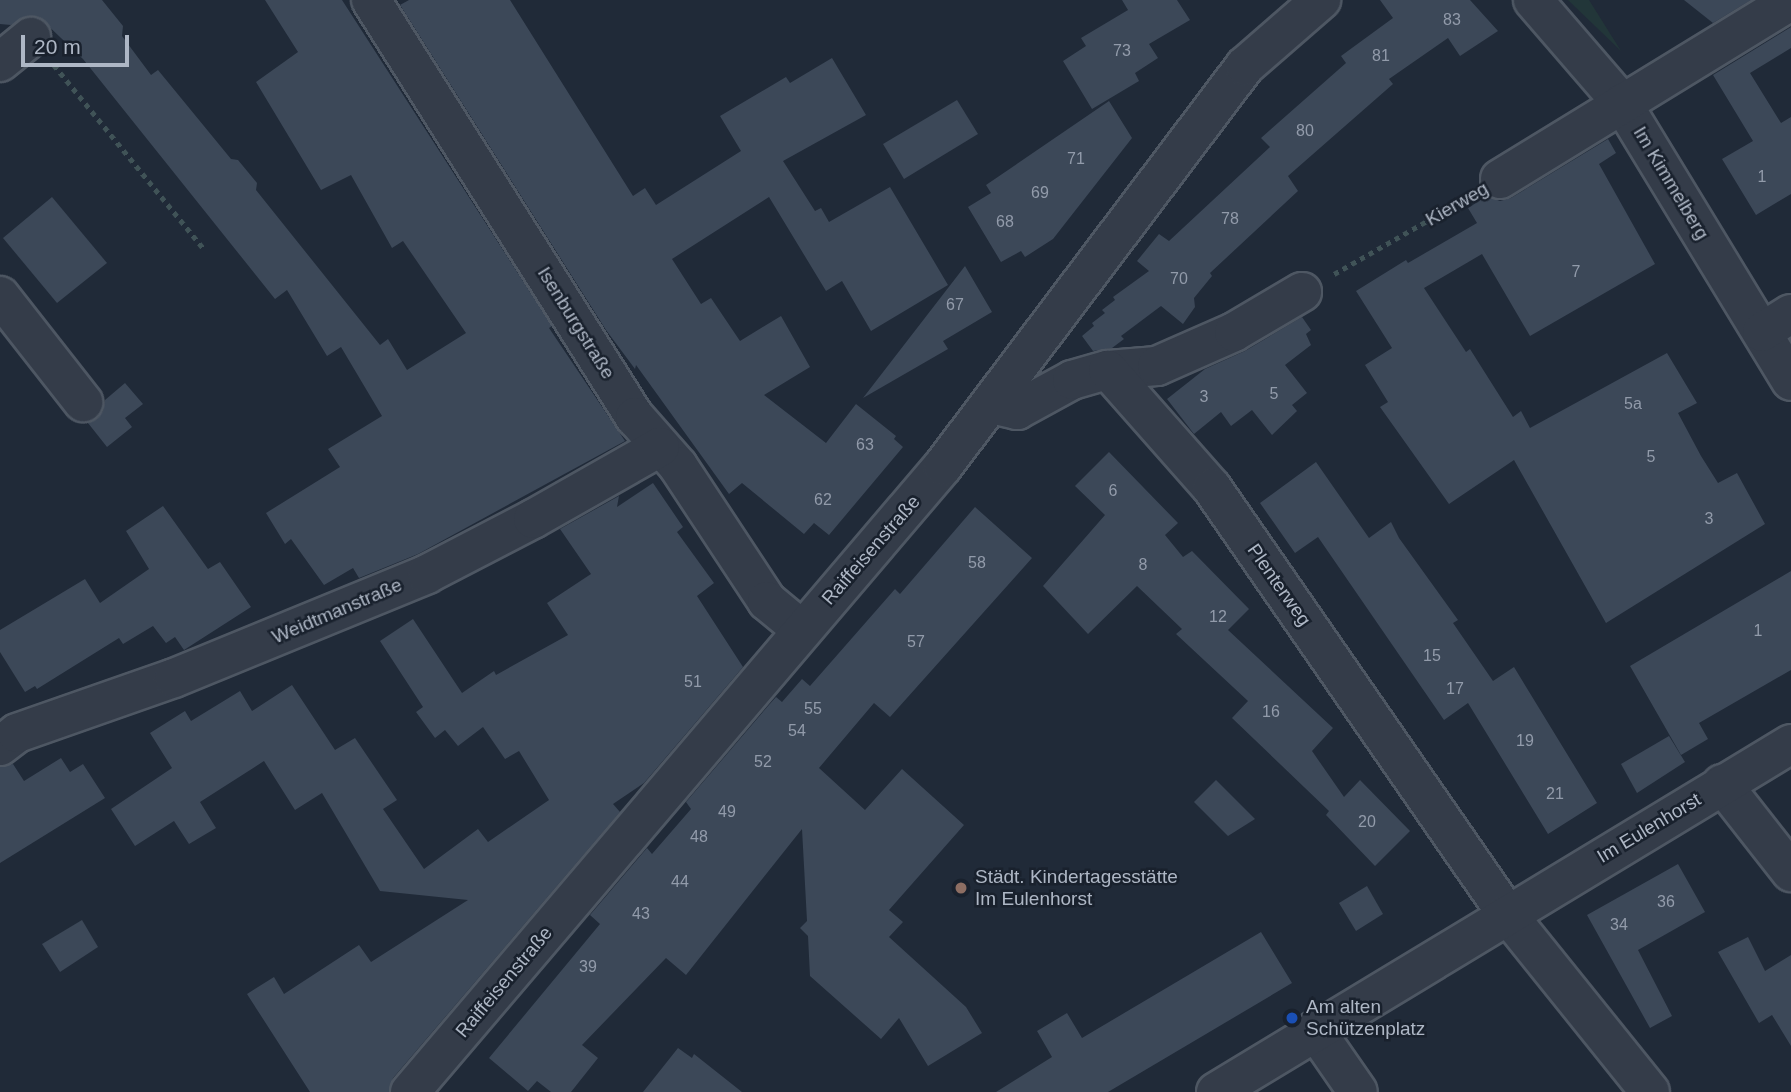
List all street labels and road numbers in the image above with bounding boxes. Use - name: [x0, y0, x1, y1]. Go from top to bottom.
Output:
- street label: Im Kimmelberg: [1628, 122, 1714, 244]
- street label: Kierweg: [1422, 177, 1492, 231]
- street label: Isenburgstraße: [532, 263, 620, 383]
- street label: Raiffeisenstraße: [817, 490, 925, 610]
- street label: Plenterweg: [1242, 540, 1316, 630]
- street label: Weidtmanstraße: [269, 573, 405, 649]
- street label: Im Eulenhorst: [1593, 788, 1705, 868]
- street label: Raiffeisenstraße: [451, 922, 557, 1042]

